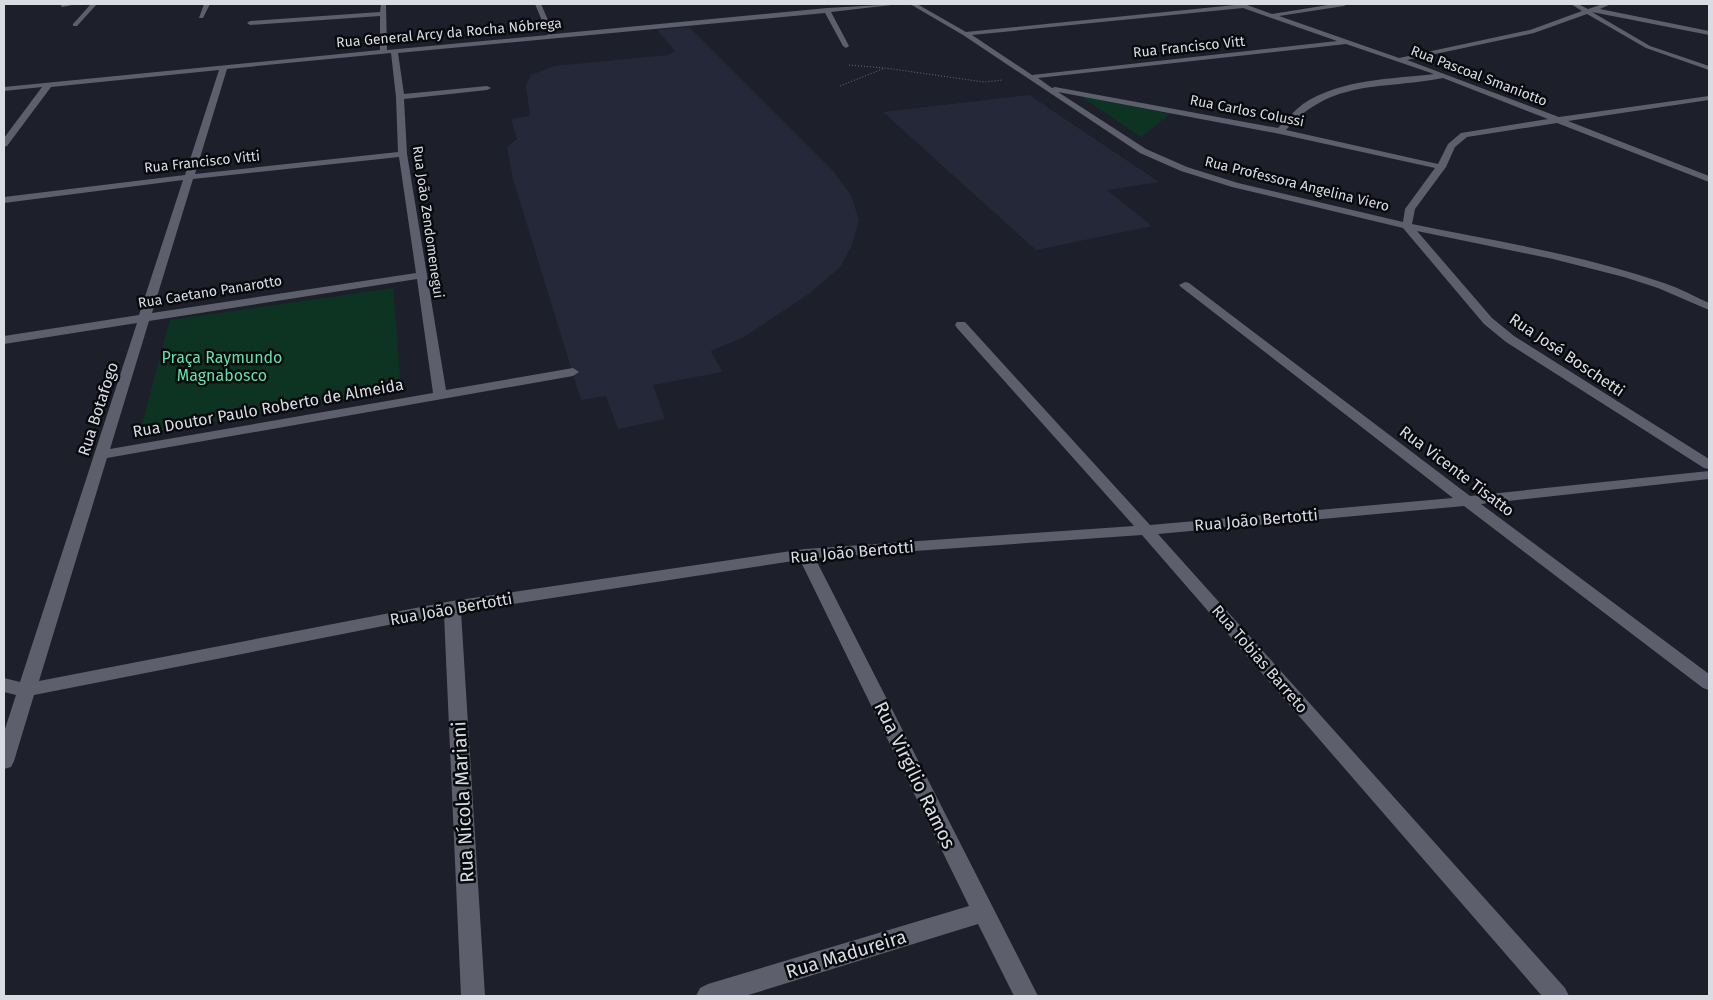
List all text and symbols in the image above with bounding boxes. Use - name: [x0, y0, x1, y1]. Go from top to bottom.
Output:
- street label: Rua General Arcy da Rocha Nóbrega: [335, 15, 563, 51]
- street label: Rua Francisco Vitt: [1132, 33, 1247, 61]
- street label: Rua Pascoal Smaniotto: [1408, 42, 1550, 110]
- street label: Rua Carlos Colussi: [1188, 92, 1306, 130]
- street label: Rua João Zendomenegui: [409, 145, 447, 299]
- street label: Rua Francisco Vitti: [143, 147, 261, 177]
- street label: Rua Professora Angelina Viero: [1203, 153, 1391, 215]
- street label: Rua Caetano Panarotto: [137, 272, 283, 312]
- street label: Rua José Boschetti: [1506, 309, 1628, 401]
- park label: Praça Raymundo Magnabosco: [162, 348, 282, 385]
- street label: Rua Botafogo: [74, 360, 122, 458]
- street label: Rua Doutor Paulo Roberto de Almeida: [131, 375, 405, 441]
- street label: Rua Vicente Tisatto: [1396, 422, 1518, 520]
- street label: Rua João Bertotti: [1193, 505, 1319, 535]
- street label: Rua João Bertotti: [789, 537, 915, 567]
- street label: Rua João Bertotti: [388, 589, 514, 629]
- street label: Rua Tobias Barreto: [1208, 601, 1312, 717]
- street label: Rua Virgílio Ramos: [869, 697, 961, 853]
- street label: Rua Nícola Mariani: [447, 721, 479, 883]
- street label: Rua Madureira: [783, 925, 909, 983]

